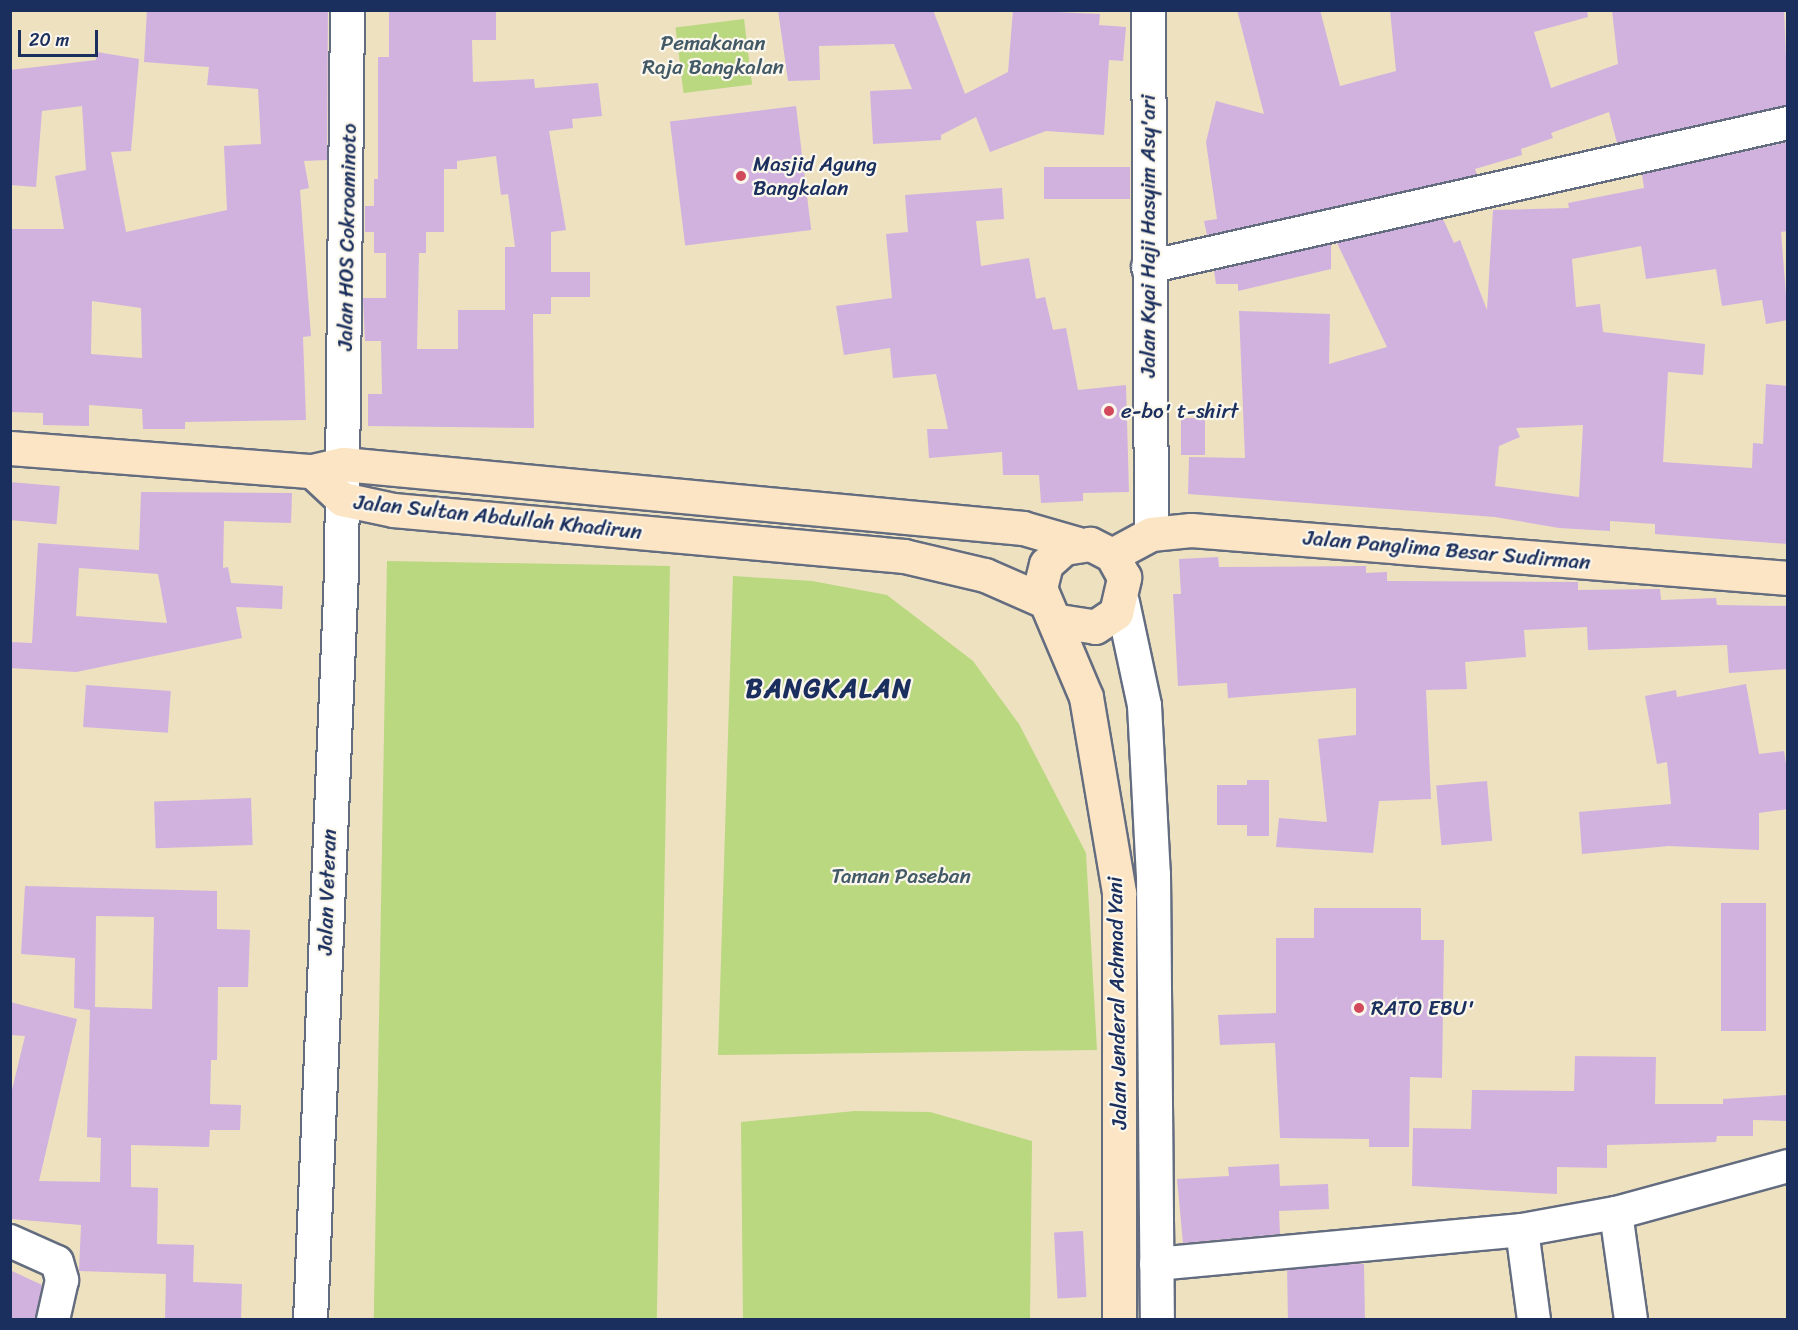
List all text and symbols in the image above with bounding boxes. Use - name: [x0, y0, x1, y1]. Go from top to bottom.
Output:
- scale bar: [21, 18, 100, 56]
- text: 20 m: [29, 24, 69, 56]
- park label: Pemakanan Raja Bangkalan: [642, 30, 784, 80]
- street label: Jalan Kyai Haji Hasyim Asy'ari: [1135, 94, 1161, 378]
- street label: Jalan HOS Cokroaminoto: [332, 122, 362, 352]
- place label: Masjid Agung Bangkalan: [753, 151, 877, 201]
- marker: Masjid Agung Bangkalan: [734, 169, 748, 183]
- place label: e-bo' t-shirt: [1121, 398, 1240, 424]
- marker: e-bo' t-shirt: [1102, 404, 1116, 418]
- street label: Jalan Sultan Abdullah Khadirun: [353, 489, 643, 545]
- street label: Jalan Panglima Besar Sudirman: [1302, 525, 1592, 575]
- district label: BANGKALAN: [745, 673, 913, 705]
- street label: Jalan Veteran: [312, 829, 342, 955]
- park label: Taman Paseban: [831, 863, 971, 889]
- street label: Jalan Jenderal Achmad Yani: [1102, 876, 1132, 1130]
- place label: RATO EBU': [1371, 995, 1474, 1021]
- marker: RATO EBU': [1352, 1001, 1366, 1015]

